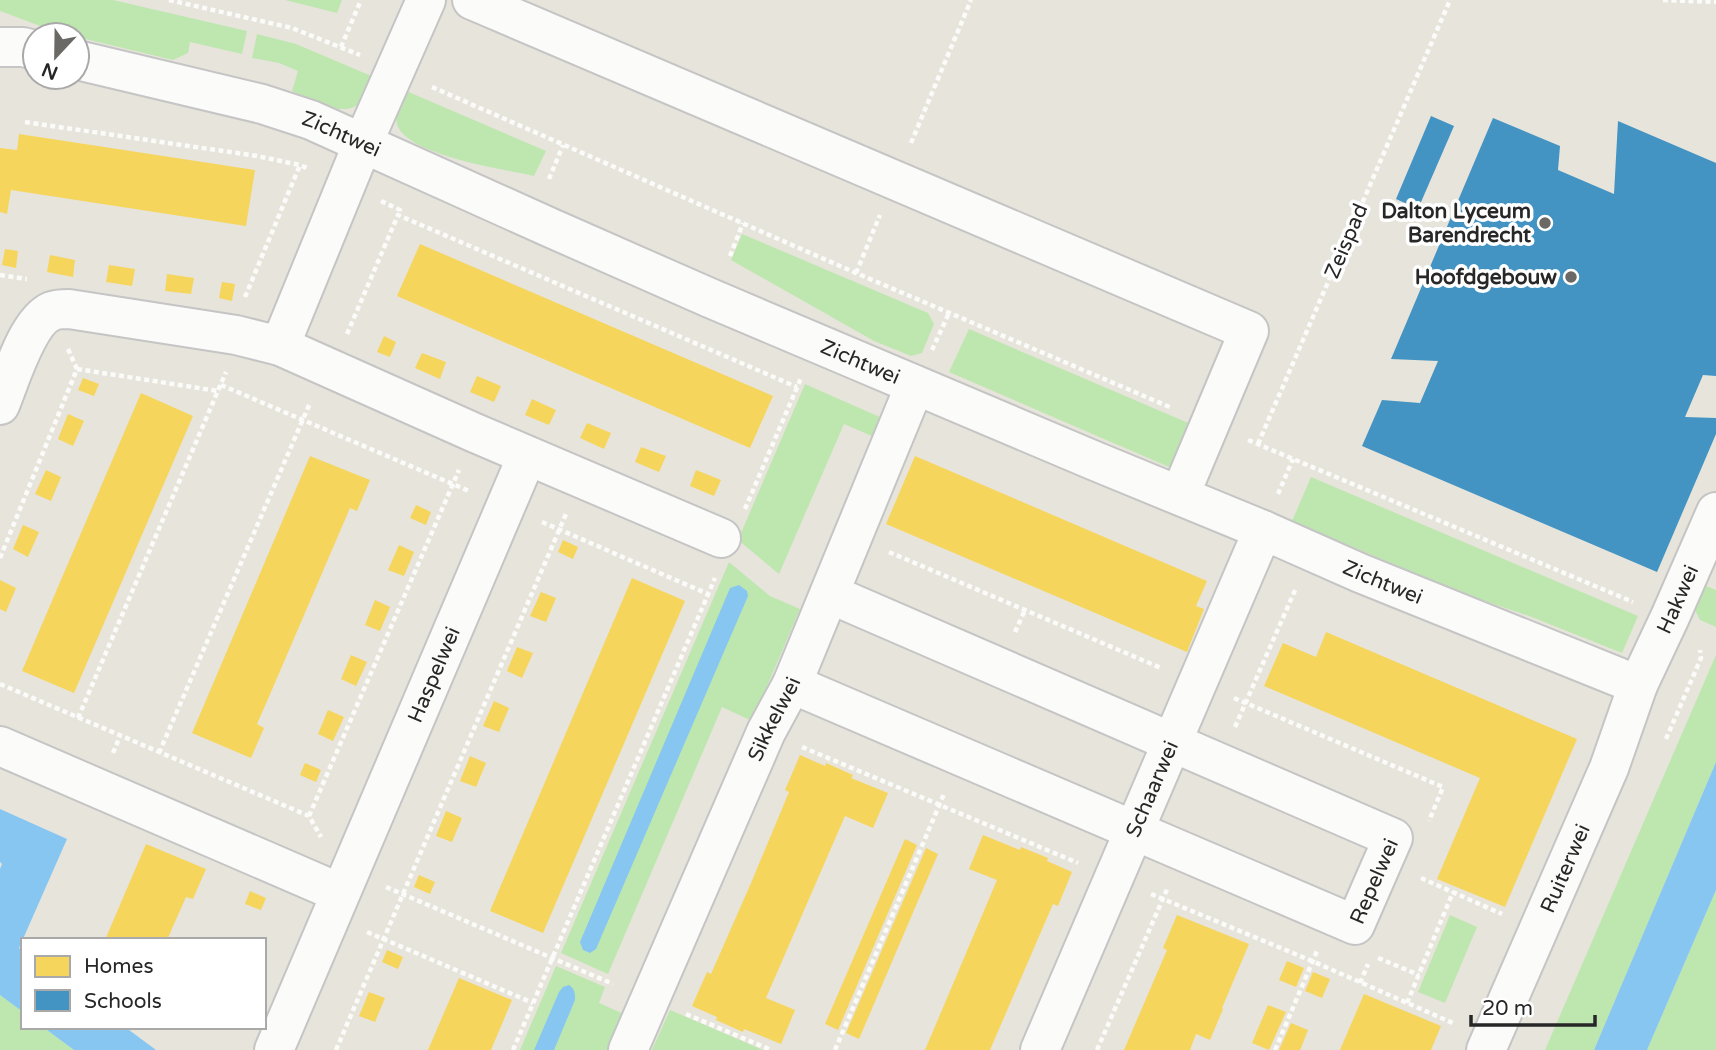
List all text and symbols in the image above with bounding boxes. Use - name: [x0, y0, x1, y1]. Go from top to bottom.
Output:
- north arrow: [21, 21, 91, 91]
- text: N: [39, 58, 61, 84]
- street label: Zichtwei: [299, 106, 385, 163]
- place label: Dalton Lyceum Barendrecht: [1381, 199, 1531, 248]
- street label: Zeispad: [1320, 200, 1373, 282]
- marker: Dalton Lyceum Barendrecht: [1537, 215, 1553, 231]
- place label: Hoofdgebouw: [1415, 265, 1557, 290]
- marker: Hoofdgebouw: [1563, 269, 1579, 285]
- street label: Zichtwei: [817, 334, 904, 390]
- street label: Zichtwei: [1339, 555, 1426, 610]
- street label: Hakwei: [1652, 561, 1704, 638]
- street label: Haspelwei: [403, 623, 466, 727]
- street label: Sikkelwei: [743, 673, 806, 765]
- street label: Schaarwei: [1121, 737, 1184, 841]
- street label: Ruiterwei: [1535, 820, 1596, 917]
- street label: Repelwei: [1345, 835, 1404, 928]
- legend: [21, 938, 266, 1029]
- text: Homes: [84, 954, 154, 979]
- scale bar: [1471, 984, 1595, 1028]
- text: Schools: [84, 989, 162, 1014]
- text: 20 m: [1482, 996, 1533, 1021]

